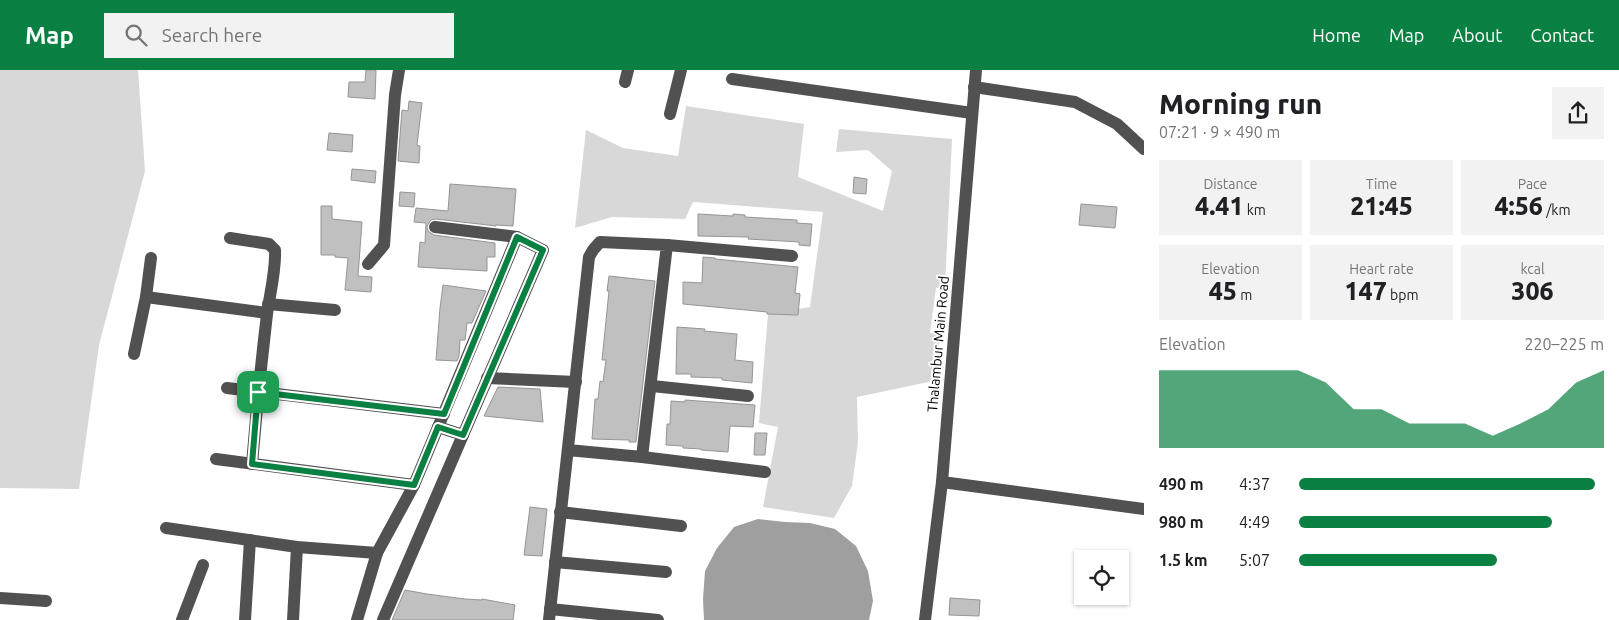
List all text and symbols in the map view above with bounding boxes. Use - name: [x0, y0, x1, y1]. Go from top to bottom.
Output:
- search box: [104, 13, 454, 58]
- icon: search: [122, 21, 150, 49]
- text: Map: [25, 22, 74, 49]
- text: Search here: [162, 24, 262, 46]
- text: Home: [1312, 25, 1361, 45]
- text: Map: [1389, 25, 1424, 45]
- text: About: [1452, 25, 1502, 45]
- text: Contact: [1530, 25, 1594, 45]
- button: share: [1552, 87, 1604, 139]
- text: Morning run: [1159, 88, 1322, 119]
- text: 07:21 · 9 × 490 m: [1159, 123, 1280, 141]
- text: Distance: [1203, 176, 1258, 192]
- text: Time: [1366, 176, 1397, 192]
- text: Pace: [1518, 176, 1547, 192]
- text: 4.41: [1195, 192, 1244, 220]
- text: 21:45: [1350, 192, 1413, 220]
- text: 4:56: [1495, 192, 1543, 220]
- text: km: [1244, 202, 1266, 218]
- text: /km: [1543, 202, 1571, 218]
- text: Elevation: [1201, 261, 1260, 277]
- text: Heart rate: [1349, 261, 1414, 277]
- text: kcal: [1520, 261, 1545, 277]
- street label: Thalambur Main Road: [924, 275, 952, 413]
- text: 45: [1209, 277, 1237, 305]
- text: 147: [1345, 277, 1387, 305]
- text: 306: [1511, 277, 1554, 305]
- text: m: [1237, 287, 1252, 303]
- text: bpm: [1387, 287, 1418, 303]
- text: Elevation: [1159, 335, 1226, 353]
- text: 220–225 m: [1524, 335, 1604, 353]
- pin: [237, 371, 279, 413]
- icon: arrive: [244, 378, 272, 406]
- text: 490 m: [1159, 475, 1204, 493]
- text: 4:37: [1239, 475, 1270, 493]
- text: 980 m: [1159, 513, 1204, 531]
- text: 4:49: [1239, 513, 1270, 531]
- map controls: [1074, 550, 1129, 605]
- button: locate: [1074, 550, 1129, 605]
- text: 1.5 km: [1159, 551, 1208, 569]
- text: 5:07: [1239, 551, 1270, 569]

